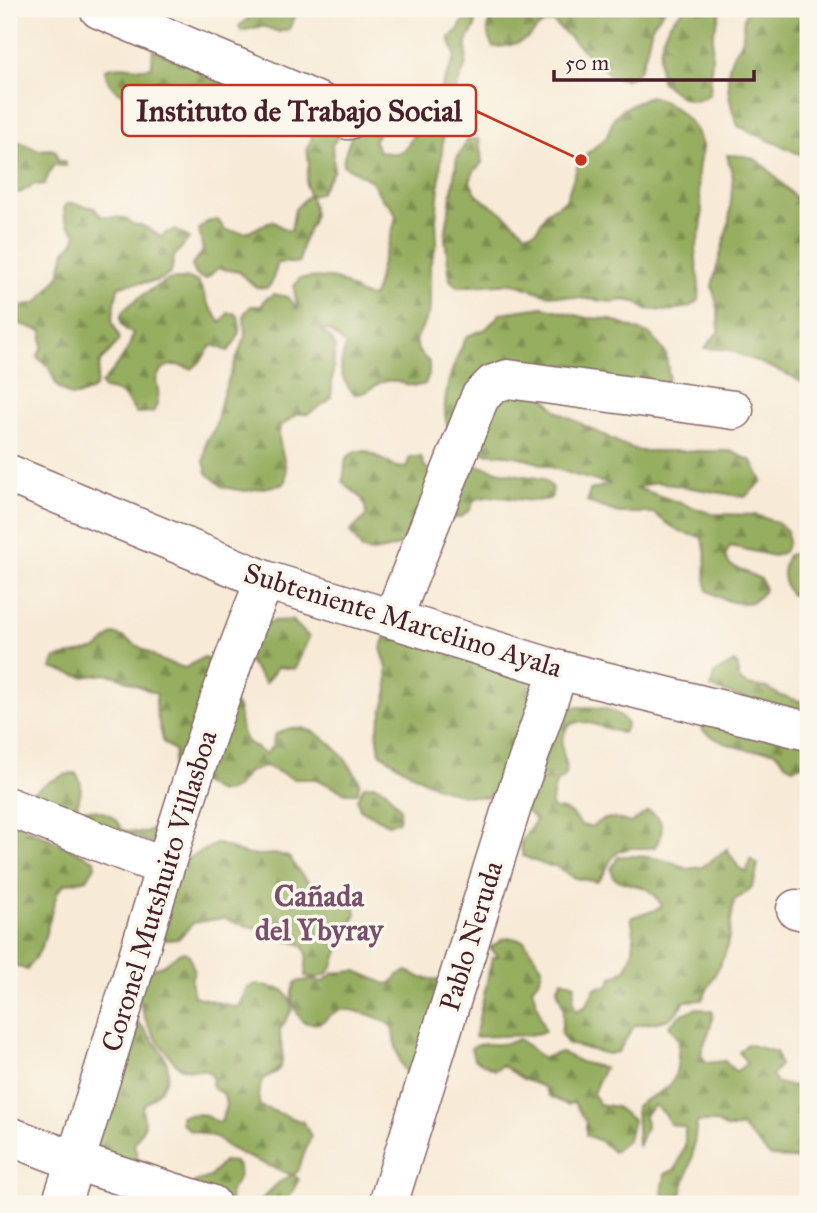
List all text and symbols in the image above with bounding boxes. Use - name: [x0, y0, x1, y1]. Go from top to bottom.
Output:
- scale bar: [554, 38, 754, 82]
- text: 50 m: [565, 50, 610, 76]
- callout: Instituto de Trabajo Social: [122, 85, 476, 136]
- text: Instituto de Trabajo Social: [136, 93, 463, 129]
- street label: Subteniente Marcelino Ayala: [240, 555, 566, 685]
- street label: Coronel Mutshuito Villasboa: [93, 726, 225, 1056]
- street label: Pablo Neruda: [432, 857, 510, 1015]
- district label: Cañada del Ybyray: [255, 878, 384, 948]

